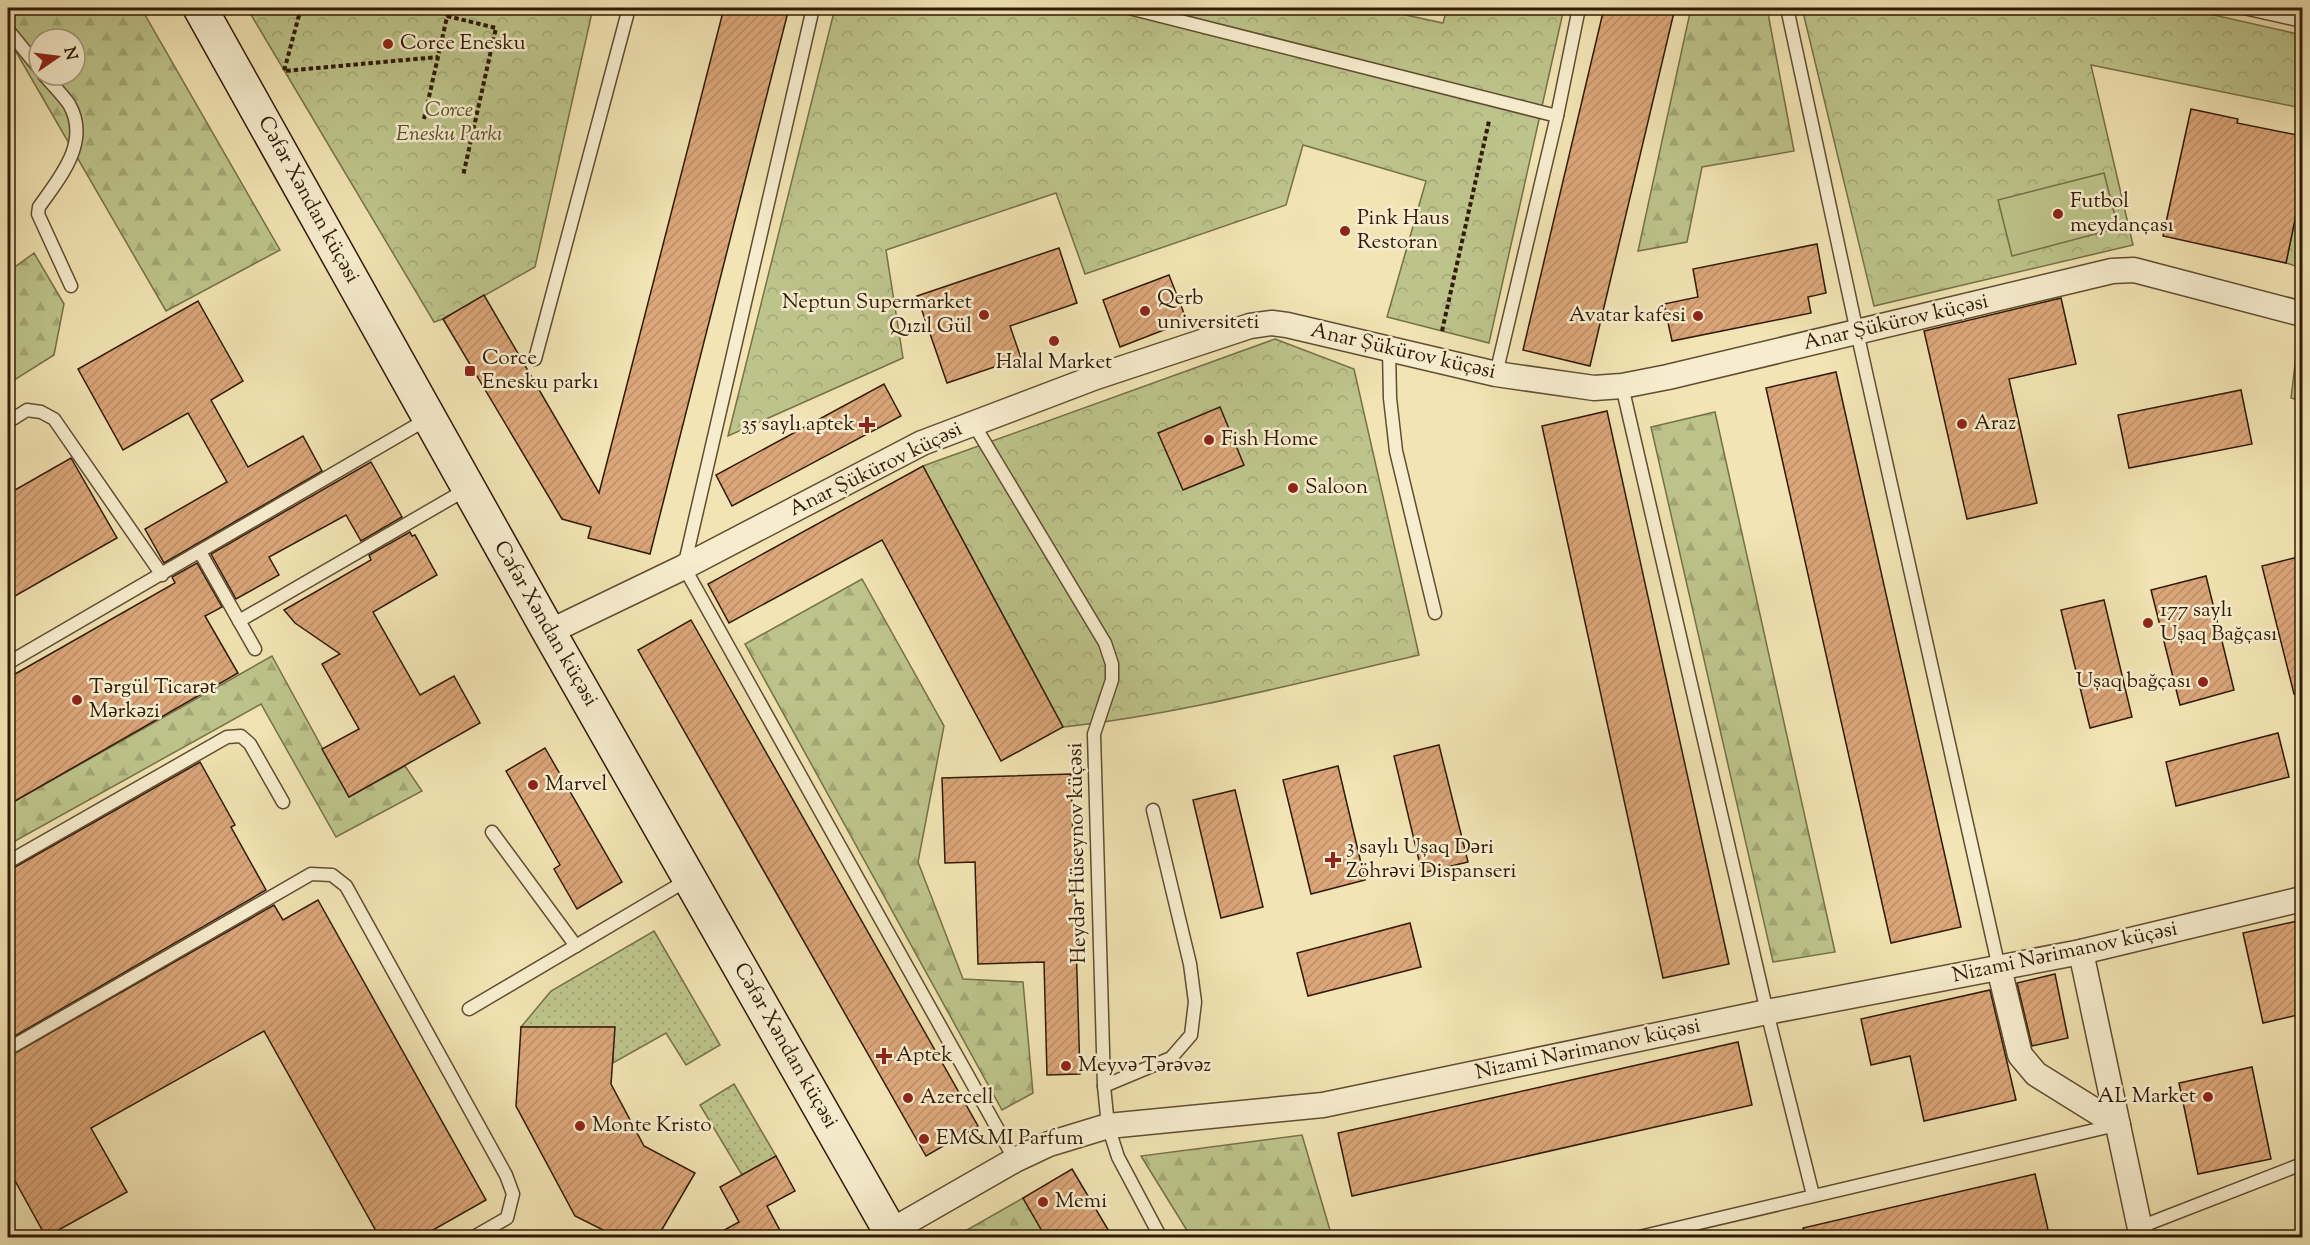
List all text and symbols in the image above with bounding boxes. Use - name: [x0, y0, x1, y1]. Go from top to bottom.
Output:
- north arrow: [27, 27, 87, 87]
- place label: Corce Enesku: [400, 29, 526, 59]
- marker: Corce Enesku: [381, 37, 395, 51]
- text: N: [56, 45, 82, 63]
- park label: Corce Enesku Parkı: [396, 96, 502, 150]
- street label: Cəfər Xəndan küçəsi: [250, 111, 366, 289]
- place label: Futbol meydançası: [2070, 187, 2174, 241]
- place label: Pink Haus Restoran: [1357, 204, 1449, 258]
- marker: Futbol meydançası: [2051, 207, 2065, 221]
- marker: Pink Haus Restoran: [1338, 224, 1352, 238]
- place label: Qerb universiteti: [1157, 284, 1260, 338]
- street label: Anar Şükürov küçəsi: [1800, 287, 1992, 359]
- place label: Neptun Supermarket Qızıl Gül: [782, 288, 972, 342]
- place label: Avatar kafesi: [1569, 301, 1686, 331]
- marker: Qerb universiteti: [1138, 304, 1152, 318]
- marker: Neptun Supermarket Qızıl Gül: [977, 308, 991, 322]
- marker: Avatar kafesi: [1691, 309, 1705, 323]
- street label: Anar Şükürov küçəsi: [1307, 316, 1499, 388]
- marker: Halal Market: [1047, 334, 1061, 348]
- place label: Corce Enesku parkı: [482, 344, 599, 398]
- place label: Halal Market: [996, 348, 1112, 378]
- marker: Corce Enesku parkı: [463, 364, 477, 378]
- place label: Araz: [1974, 409, 2016, 439]
- place label: 35 saylı aptek: [741, 410, 856, 440]
- street label: Anar Şükürov küçəsi: [784, 415, 968, 525]
- marker: Araz: [1955, 417, 1969, 431]
- marker: 35 saylı aptek: [860, 418, 874, 432]
- place label: Fish Home: [1221, 425, 1318, 455]
- marker: Fish Home: [1202, 433, 1216, 447]
- place label: Saloon: [1305, 473, 1368, 503]
- marker: Saloon: [1286, 481, 1300, 495]
- street label: Cəfər Xəndan küçəsi: [485, 535, 605, 713]
- place label: 177 saylı Uşaq Bağçası: [2160, 596, 2277, 650]
- marker: 177 saylı Uşaq Bağçası: [2141, 616, 2155, 630]
- place label: Uşaq bağçası: [2076, 667, 2191, 697]
- place label: Tərgül Ticarət Mərkəzi: [89, 673, 216, 727]
- marker: Uşaq bağçası: [2196, 675, 2210, 689]
- marker: Tərgül Ticarət Mərkəzi: [70, 693, 84, 707]
- street label: Heydər Hüseynov küçəsi: [1061, 742, 1095, 964]
- place label: Marvel: [545, 770, 608, 800]
- marker: Marvel: [526, 778, 540, 792]
- place label: 3 saylı Uşaq Dəri Zöhrəvi Dispanseri: [1346, 833, 1516, 887]
- marker: 3 saylı Uşaq Dəri Zöhrəvi Dispanseri: [1324, 851, 1342, 869]
- street label: Nizami Nərimanov küçəsi: [1950, 914, 2180, 992]
- street label: Cəfər Xəndan küçəsi: [725, 957, 845, 1135]
- street label: Nizami Nərimanov küçəsi: [1473, 1011, 1703, 1089]
- place label: Aptek: [896, 1041, 953, 1071]
- marker: Aptek: [877, 1049, 891, 1063]
- place label: Meyvə Tərəvəz: [1078, 1051, 1211, 1081]
- marker: Meyvə Tərəvəz: [1059, 1059, 1073, 1073]
- place label: AL Market: [2097, 1082, 2196, 1112]
- place label: Azercell: [920, 1083, 994, 1113]
- marker: AL Market: [2201, 1090, 2215, 1104]
- marker: Azercell: [901, 1091, 915, 1105]
- place label: Monte Kristo: [592, 1111, 712, 1141]
- marker: Monte Kristo: [573, 1119, 587, 1133]
- place label: EM&MI Parfum: [936, 1124, 1084, 1154]
- marker: EM&MI Parfum: [917, 1132, 931, 1146]
- place label: Memi: [1055, 1187, 1107, 1217]
- marker: Memi: [1036, 1195, 1050, 1209]

